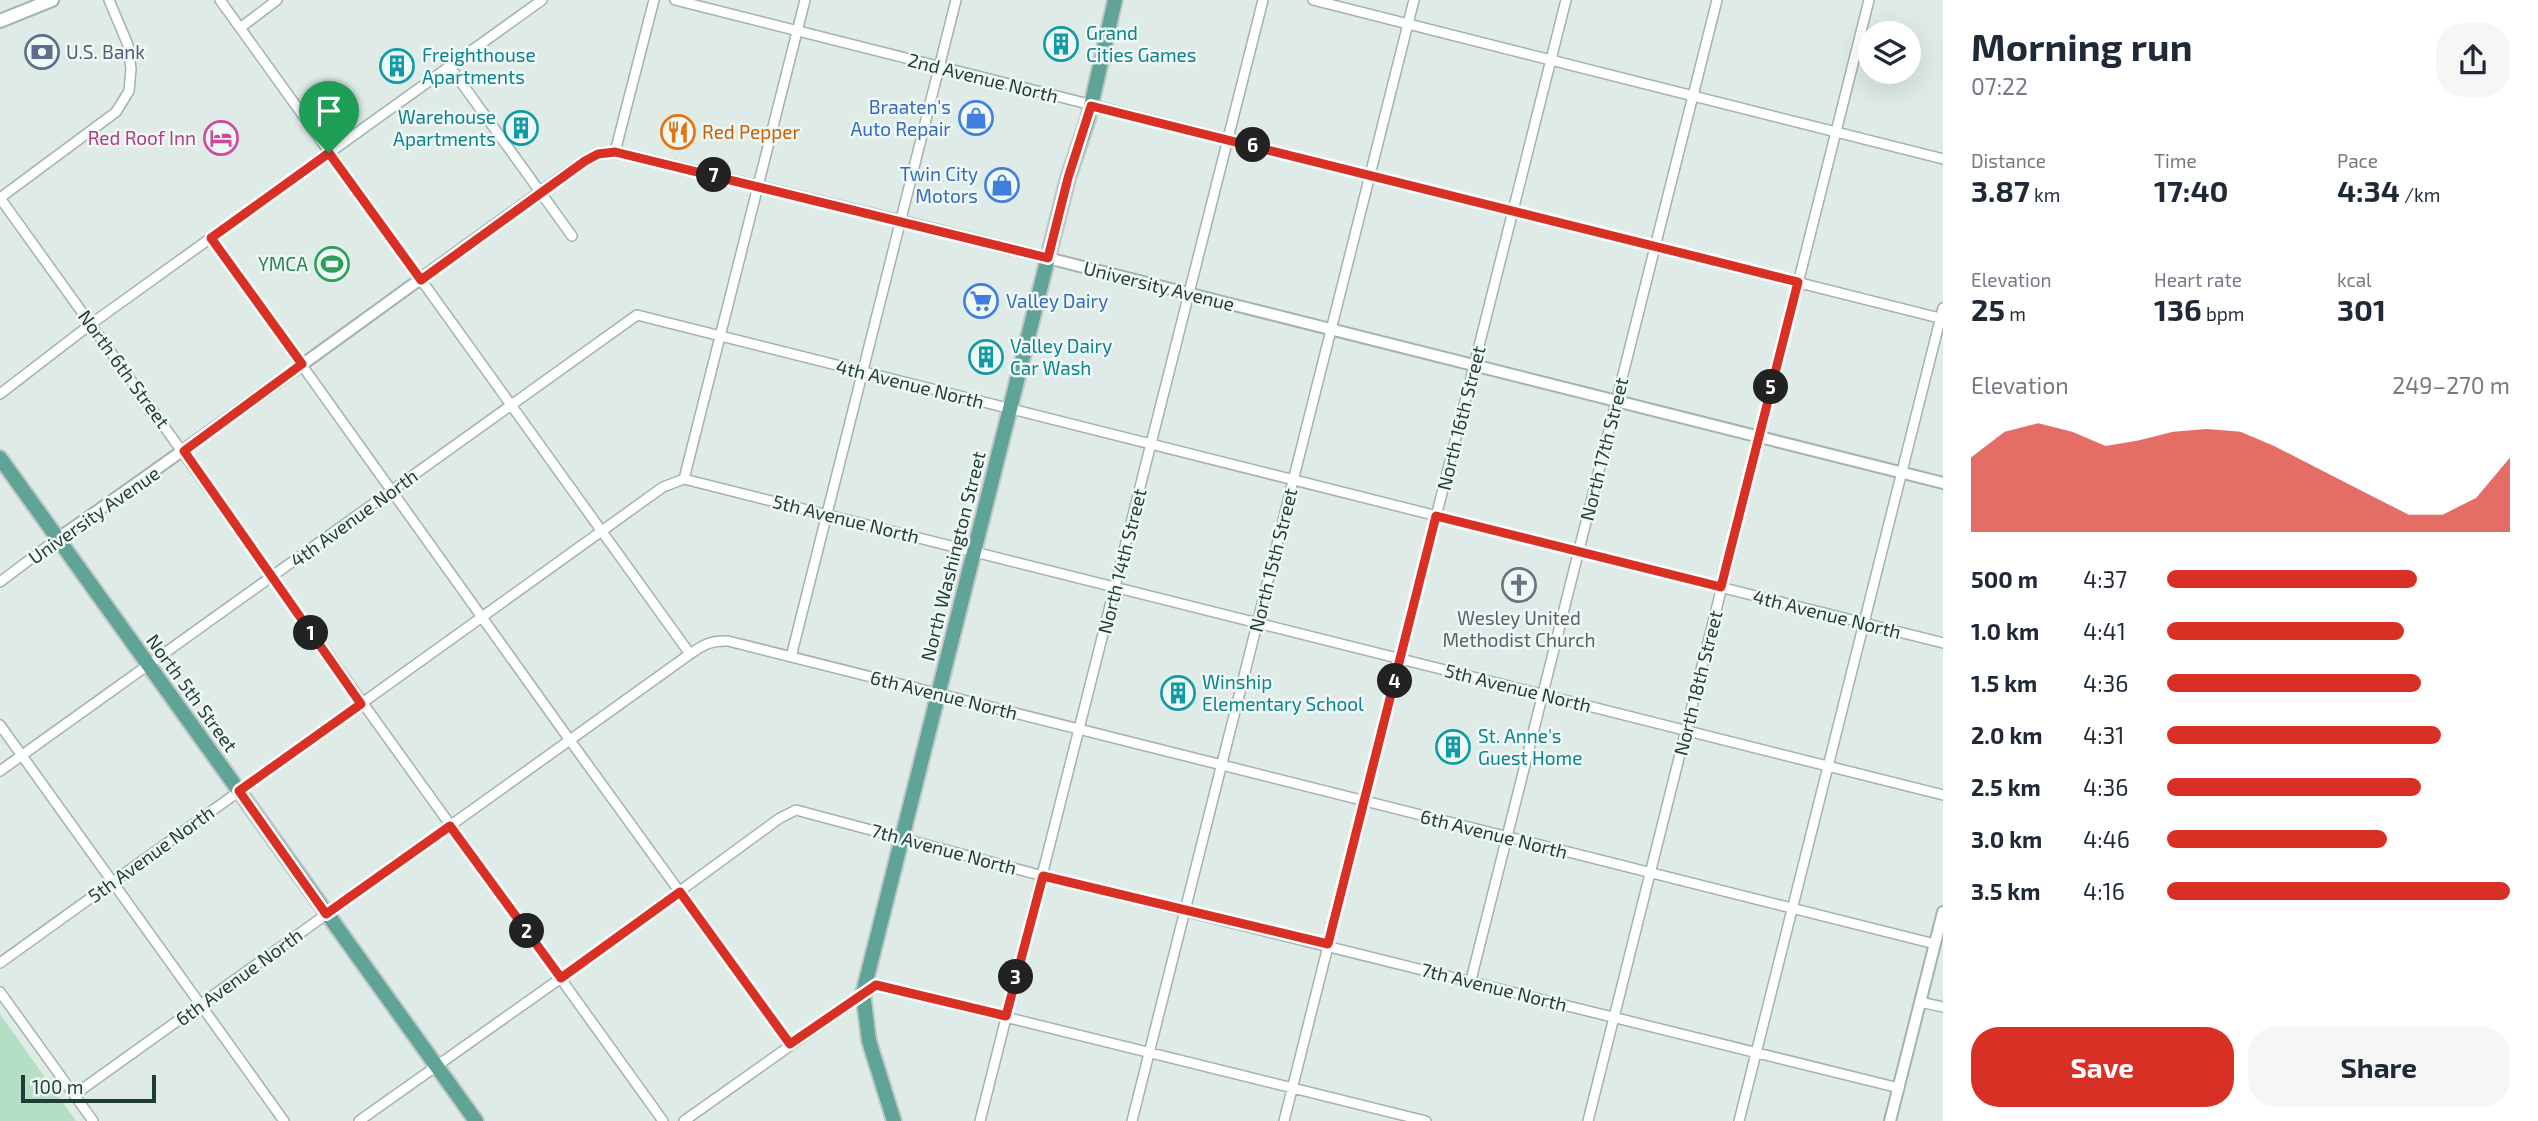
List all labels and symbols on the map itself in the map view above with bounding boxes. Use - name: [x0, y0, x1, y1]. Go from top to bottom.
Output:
- place label: Grand Cities Games: [1086, 21, 1196, 66]
- building icon: Grand Cities Games: [1042, 25, 1080, 63]
- bank icon: U.S. Bank: [23, 33, 61, 71]
- place label: U.S. Bank: [66, 40, 145, 63]
- place label: Freighthouse Apartments: [422, 43, 536, 88]
- building icon: Freighthouse Apartments: [378, 47, 416, 85]
- street label: 2nd Avenue North: [905, 48, 1061, 107]
- pin: [299, 81, 359, 153]
- place label: Braaten's Auto Repair: [850, 95, 951, 140]
- shop icon: Braaten's Auto Repair: [957, 99, 995, 137]
- place label: Warehouse Apartments: [393, 105, 496, 150]
- building icon: Warehouse Apartments: [502, 109, 540, 147]
- restaurant icon: Red Pepper: [659, 113, 697, 151]
- hotel icon: Red Roof Inn: [202, 119, 240, 157]
- place label: Red Pepper: [702, 120, 801, 143]
- place label: Red Roof Inn: [88, 126, 196, 149]
- pin: 6: [1236, 128, 1270, 162]
- pin: 7: [696, 158, 732, 192]
- place label: Twin City Motors: [900, 162, 978, 207]
- shop icon: Twin City Motors: [983, 166, 1021, 204]
- sports icon: YMCA: [313, 245, 351, 283]
- place label: YMCA: [258, 252, 308, 275]
- street label: University Avenue: [1081, 256, 1237, 315]
- supermarket icon: Valley Dairy: [962, 282, 1000, 320]
- place label: Valley Dairy: [1006, 289, 1108, 312]
- street label: North 6th Street: [74, 305, 175, 432]
- place label: Valley Dairy Car Wash: [1010, 334, 1112, 379]
- building icon: Valley Dairy Car Wash: [967, 338, 1005, 376]
- street label: North 16th Street: [1431, 343, 1490, 493]
- street label: 4th Avenue North: [834, 354, 987, 413]
- pin: 5: [1754, 370, 1788, 404]
- street label: North 17th Street: [1575, 375, 1632, 523]
- street label: North Washington Street: [915, 449, 990, 663]
- street label: University Avenue: [24, 461, 164, 568]
- street label: 4th Avenue North: [286, 464, 422, 571]
- street label: North 14th Street: [1092, 486, 1151, 636]
- street label: North 15th Street: [1244, 486, 1302, 634]
- street label: 5th Avenue North: [770, 489, 922, 548]
- church icon: Wesley United Methodist Church: [1500, 566, 1538, 604]
- street label: 4th Avenue North: [1751, 584, 1904, 643]
- place label: Wesley United Methodist Church: [1442, 606, 1596, 651]
- street label: North 18th Street: [1668, 608, 1727, 758]
- pin: 1: [294, 616, 328, 650]
- street label: North 5th Street: [142, 629, 243, 756]
- street label: 5th Avenue North: [1442, 658, 1594, 717]
- pin: 4: [1378, 664, 1412, 698]
- street label: 6th Avenue North: [868, 665, 1020, 724]
- place label: Winship Elementary School: [1202, 670, 1364, 715]
- building icon: Winship Elementary School: [1159, 674, 1197, 712]
- place label: St. Anne's Guest Home: [1478, 724, 1582, 769]
- building icon: St. Anne's Guest Home: [1434, 728, 1472, 766]
- street label: 5th Avenue North: [83, 800, 218, 907]
- street label: 6th Avenue North: [1418, 804, 1570, 863]
- street label: 7th Avenue North: [869, 818, 1019, 879]
- pin: 2: [510, 914, 544, 948]
- street label: 6th Avenue North: [171, 923, 307, 1030]
- street label: 7th Avenue North: [1419, 957, 1570, 1016]
- pin: 3: [998, 960, 1034, 995]
- scale bar: [21, 1072, 156, 1104]

